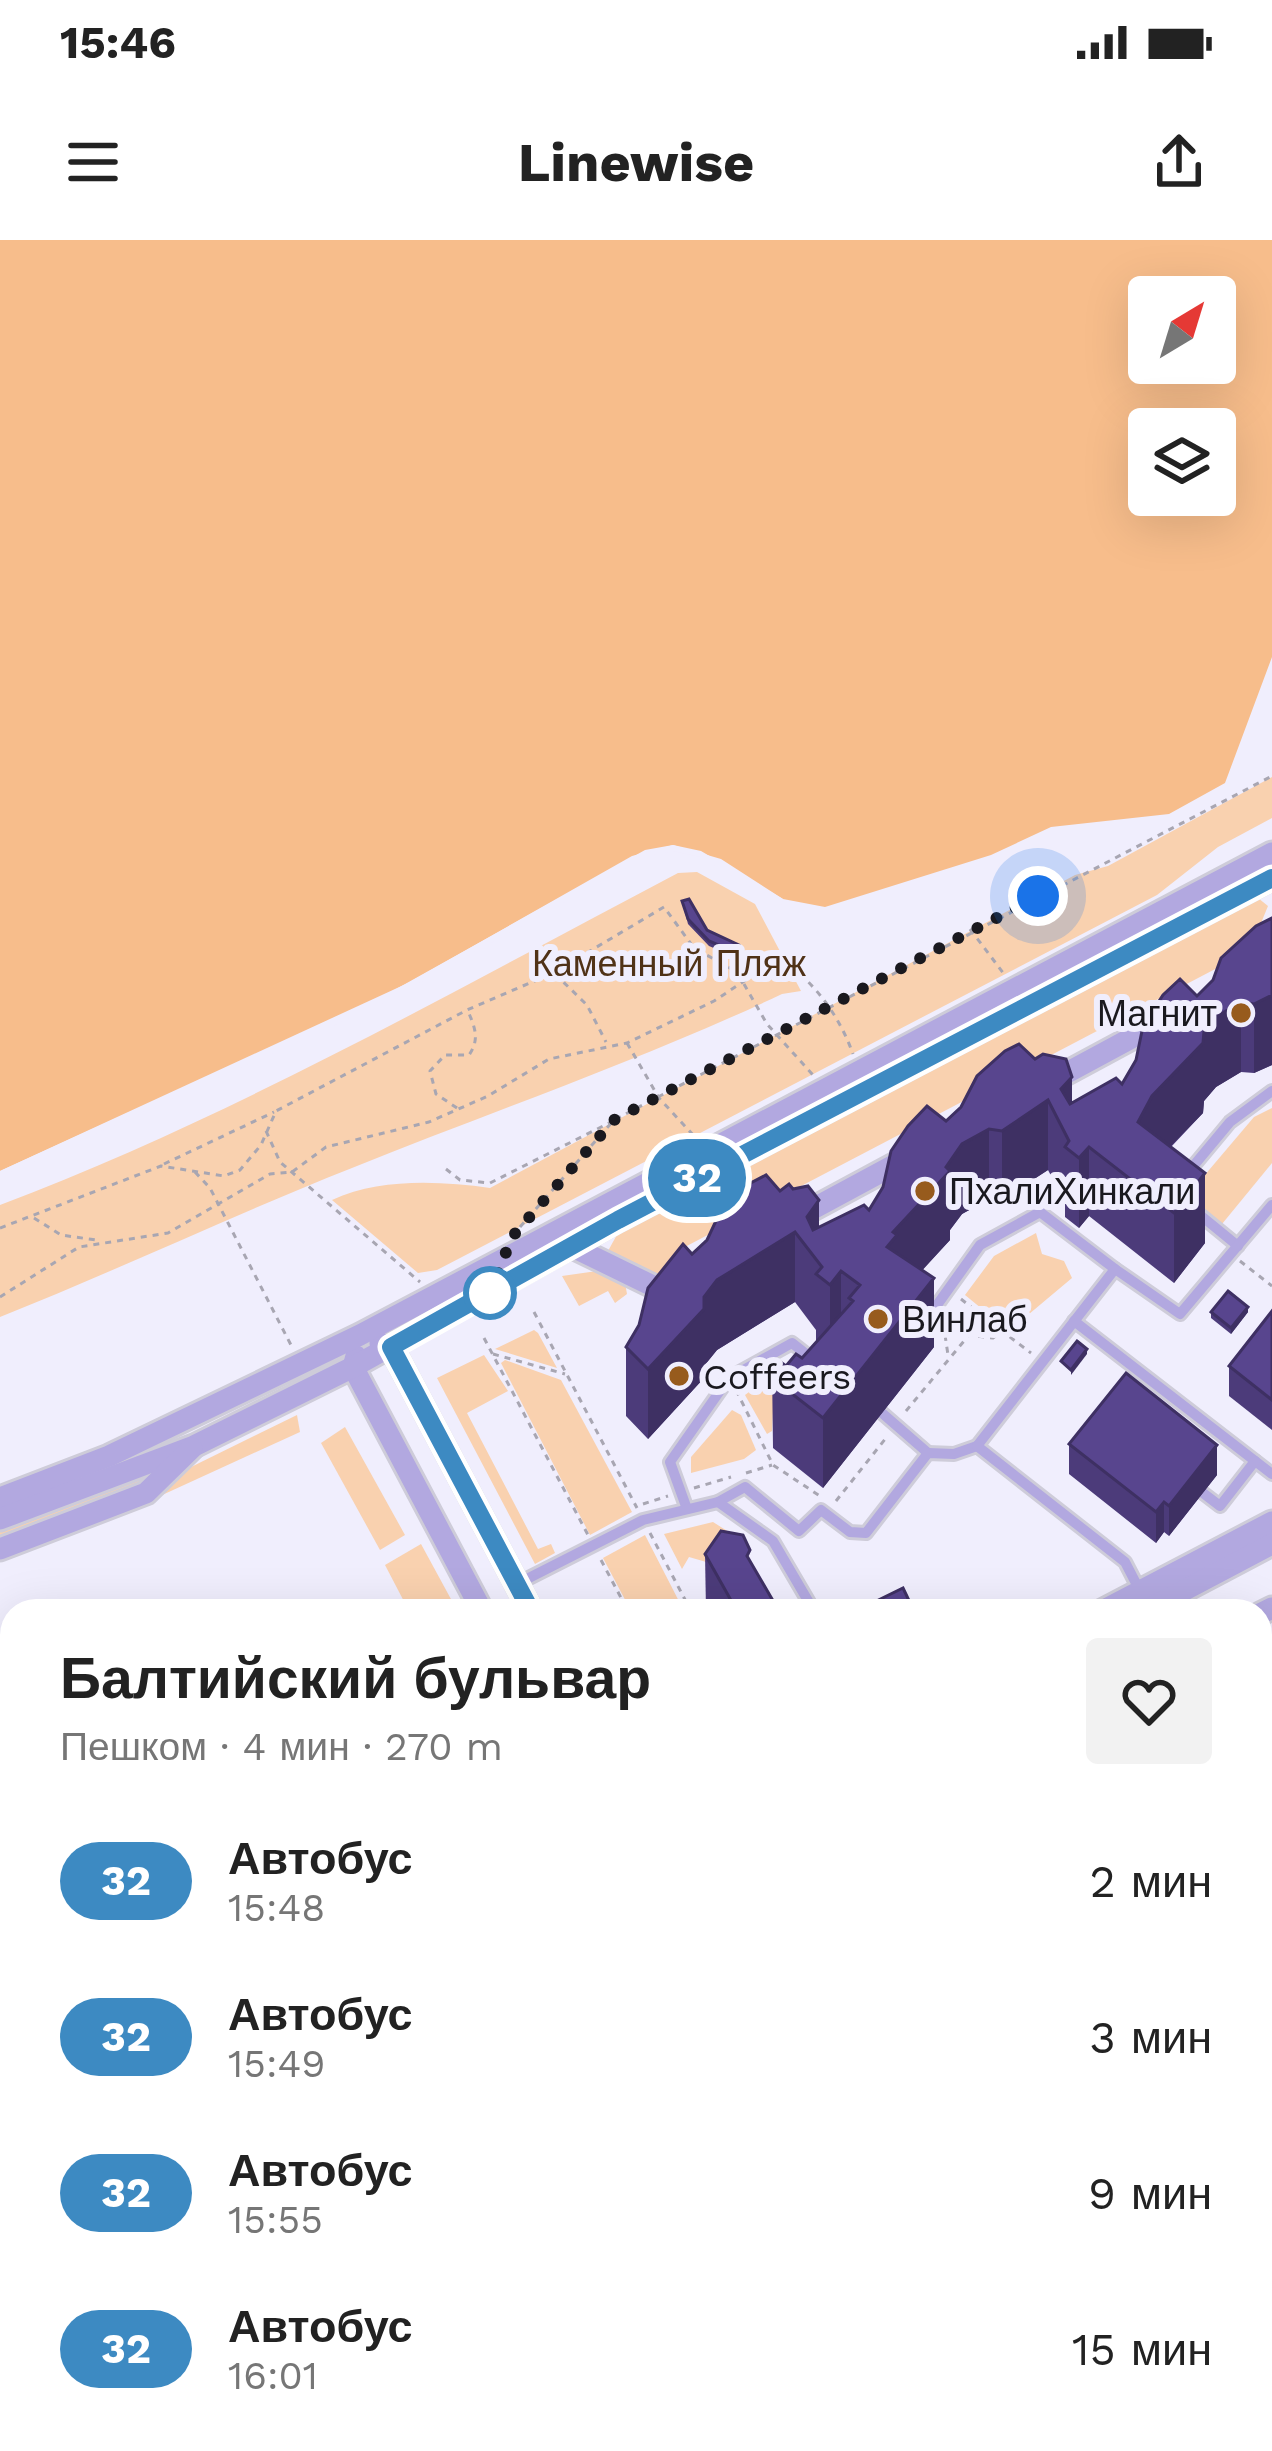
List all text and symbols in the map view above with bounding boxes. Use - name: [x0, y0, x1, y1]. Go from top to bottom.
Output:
- text: 15:46: [60, 16, 176, 69]
- icon: menu: [60, 129, 126, 195]
- icon: share: [1146, 129, 1212, 195]
- text: Linewise: [518, 131, 754, 194]
- north arrow: [1128, 276, 1236, 384]
- map controls: [1128, 276, 1236, 516]
- button: layers: [1128, 408, 1236, 516]
- your location: [1008, 866, 1068, 926]
- park label: Каменный Пляж: [532, 943, 806, 985]
- place label: Магнит: [1097, 993, 1217, 1035]
- marker: Магнит: [1228, 1000, 1254, 1026]
- line badge: 32: [643, 1139, 751, 1217]
- text: 32: [672, 1153, 722, 1202]
- place label: ПхалиХинкали: [949, 1171, 1195, 1213]
- marker: ПхалиХинкали: [912, 1178, 938, 1204]
- unlabelled marker: [465, 1268, 515, 1318]
- place label: Винлаб: [902, 1299, 1028, 1341]
- marker: Винлаб: [865, 1306, 891, 1332]
- place label: Coffeers: [703, 1356, 851, 1398]
- marker: Coffeers: [666, 1363, 692, 1389]
- button: heart: [1086, 1638, 1212, 1764]
- text: Балтийский бульвар: [60, 1645, 651, 1712]
- text: Пешком · 4 мин · 270 m: [60, 1724, 503, 1769]
- text: Автобус: [228, 1832, 413, 1885]
- text: 2 мин: [1089, 1855, 1212, 1908]
- text: 32: [101, 1856, 151, 1905]
- text: 15:48: [228, 1885, 325, 1930]
- text: Автобус: [228, 1988, 413, 2041]
- text: 3 мин: [1089, 2011, 1212, 2064]
- text: 32: [101, 2012, 151, 2061]
- text: 15:49: [228, 2041, 325, 2086]
- text: Автобус: [228, 2144, 413, 2197]
- text: 9 мин: [1088, 2167, 1212, 2220]
- text: 32: [101, 2168, 151, 2217]
- text: 15:55: [228, 2197, 323, 2242]
- text: Автобус: [228, 2300, 413, 2353]
- text: 15 мин: [1072, 2323, 1212, 2376]
- text: 32: [101, 2324, 151, 2373]
- text: 16:01: [228, 2353, 318, 2398]

